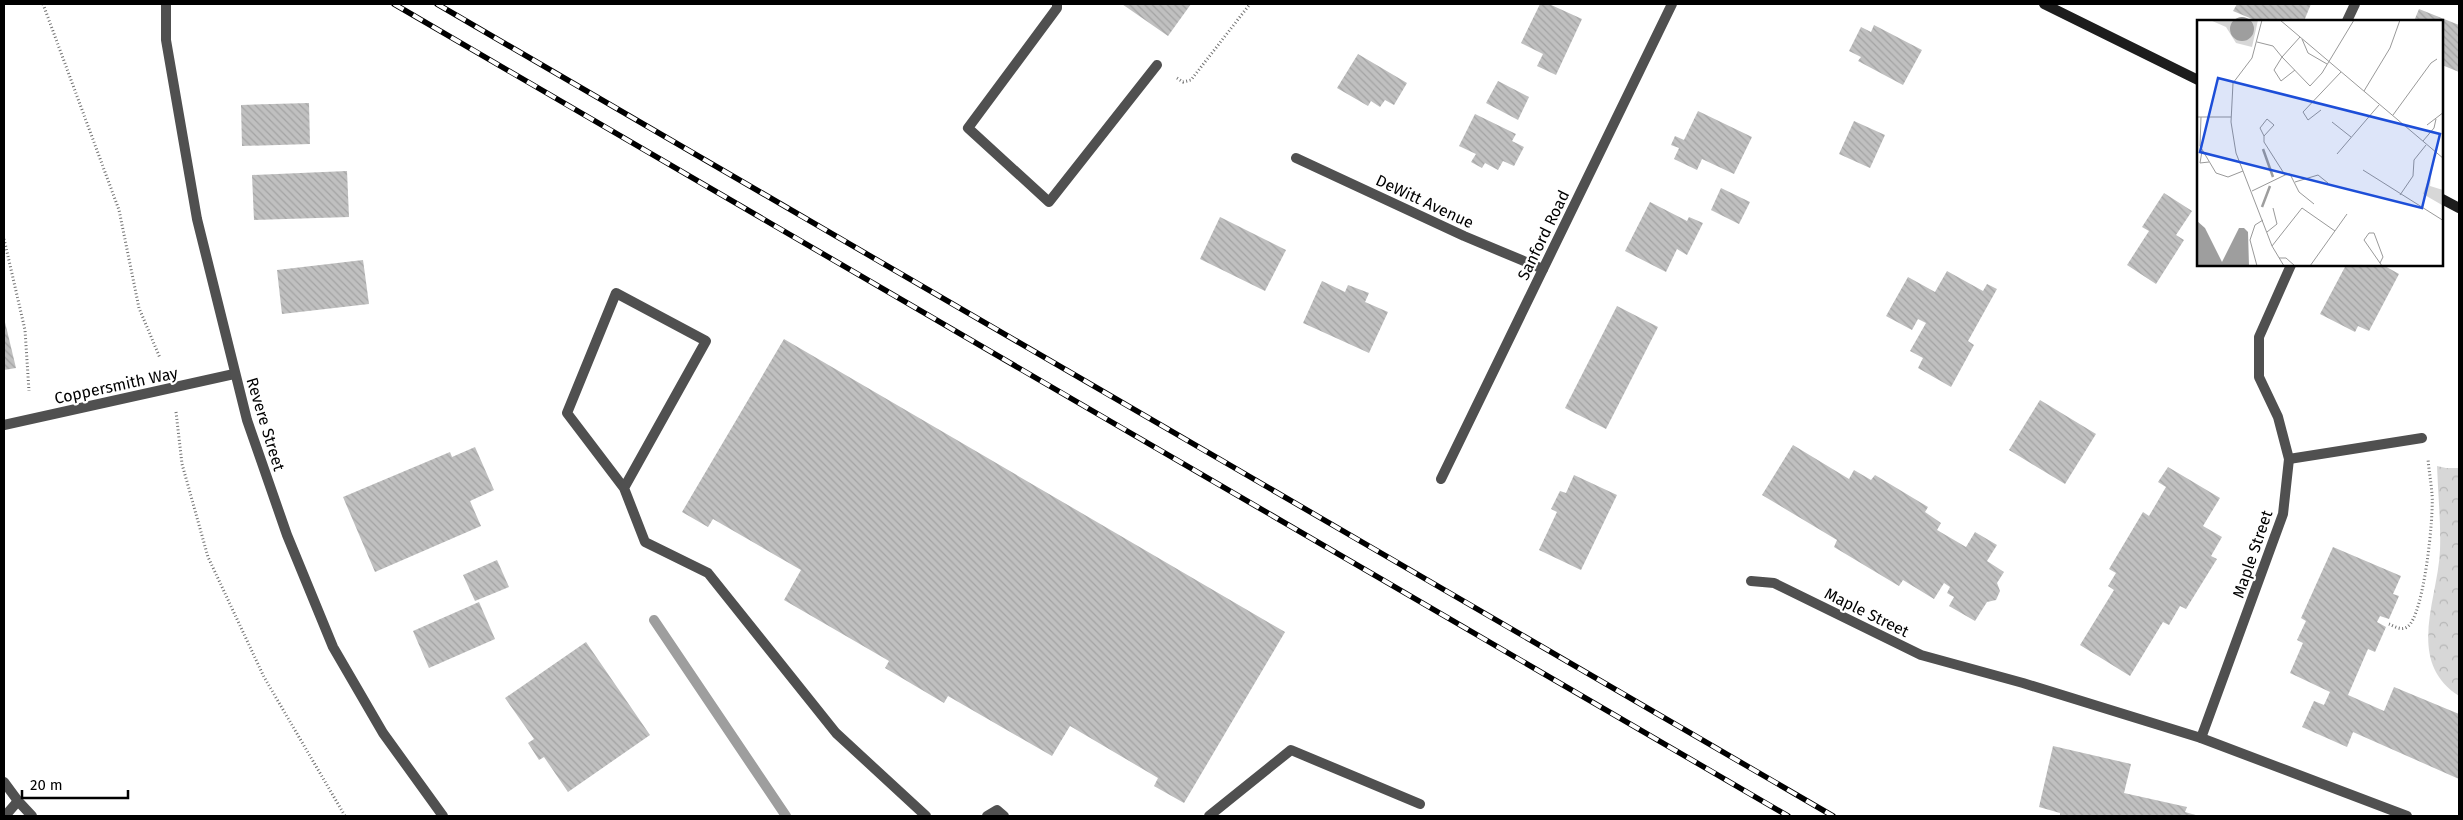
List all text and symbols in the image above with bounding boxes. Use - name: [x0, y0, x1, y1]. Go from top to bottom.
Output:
- inset map: [2197, 20, 2443, 266]
- street label: DeWitt Avenue: [1373, 171, 1477, 232]
- street label: Sanford Road: [1513, 187, 1573, 283]
- street label: Coppersmith Way: [53, 363, 180, 408]
- street label: Revere Street: [242, 375, 289, 473]
- street label: Maple Street: [2229, 508, 2276, 601]
- street label: Maple Street: [1821, 584, 1912, 641]
- scale bar: [22, 768, 129, 800]
- text: 20 m: [30, 776, 63, 794]

